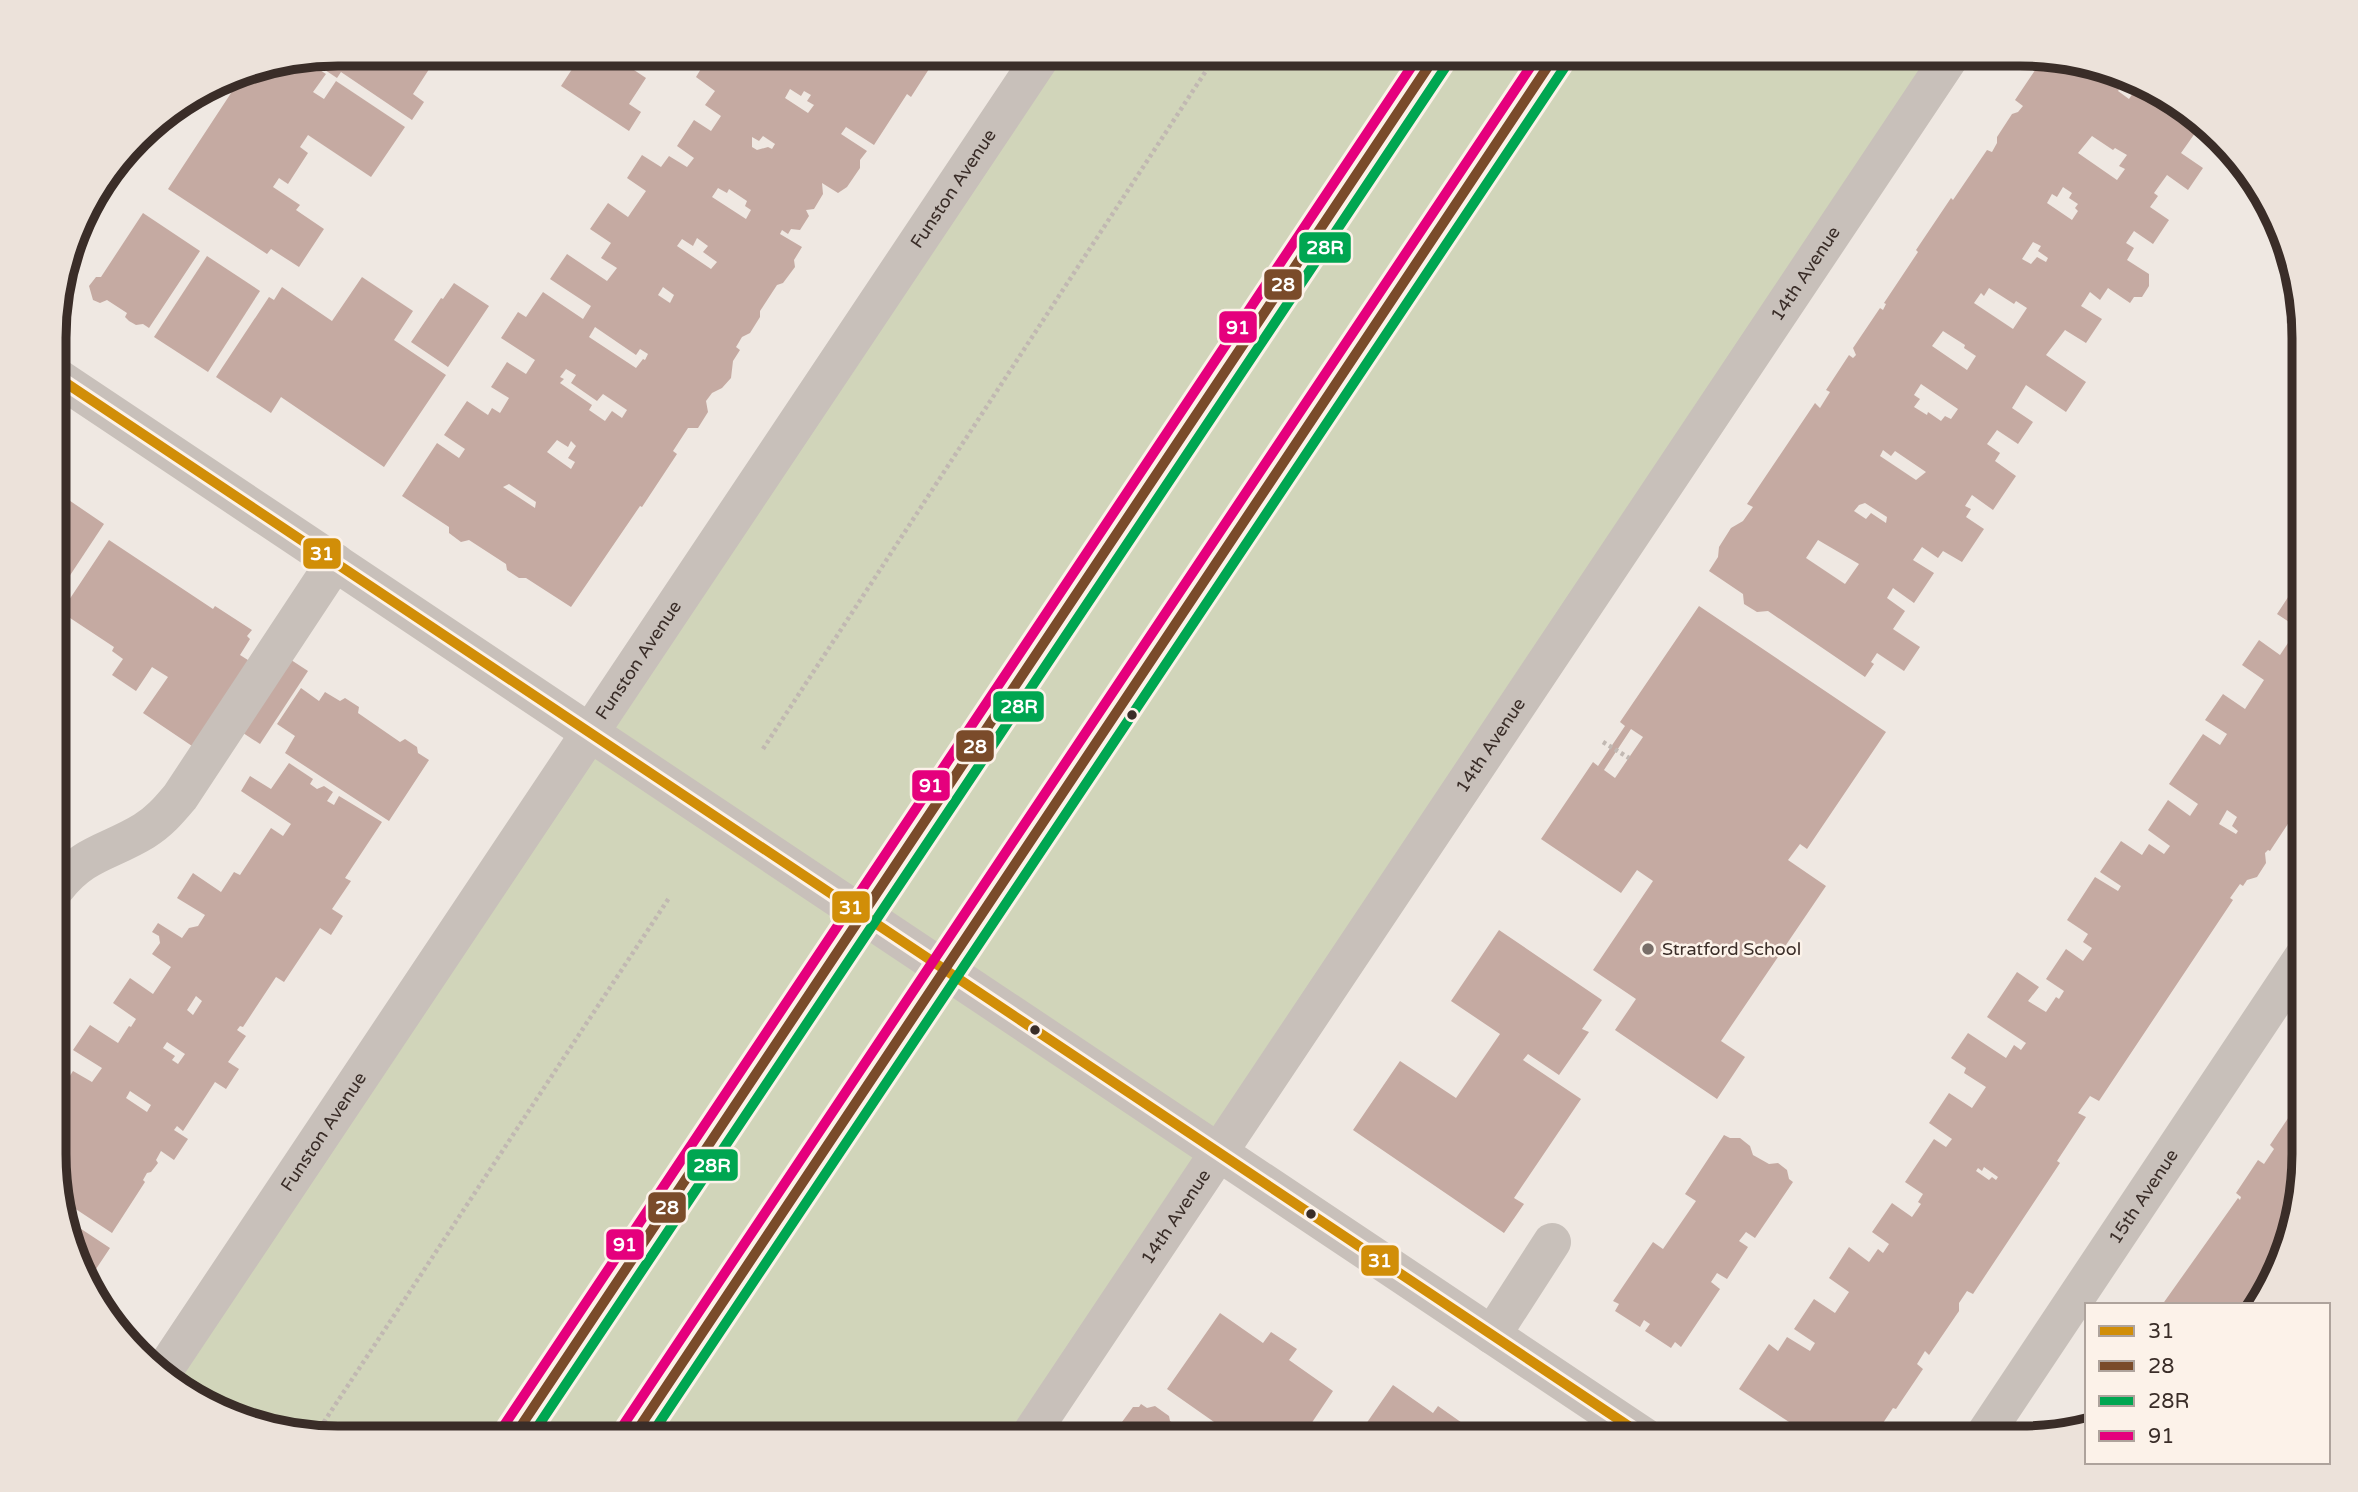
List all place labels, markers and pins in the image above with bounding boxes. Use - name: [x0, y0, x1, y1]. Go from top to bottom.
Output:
- unlabelled marker: [1125, 708, 1139, 722]
- place label: Stratford School: [1662, 938, 1801, 960]
- marker: Stratford School: [1640, 941, 1656, 957]
- unlabelled marker: [1028, 1023, 1042, 1037]
- unlabelled marker: [1304, 1207, 1318, 1221]

